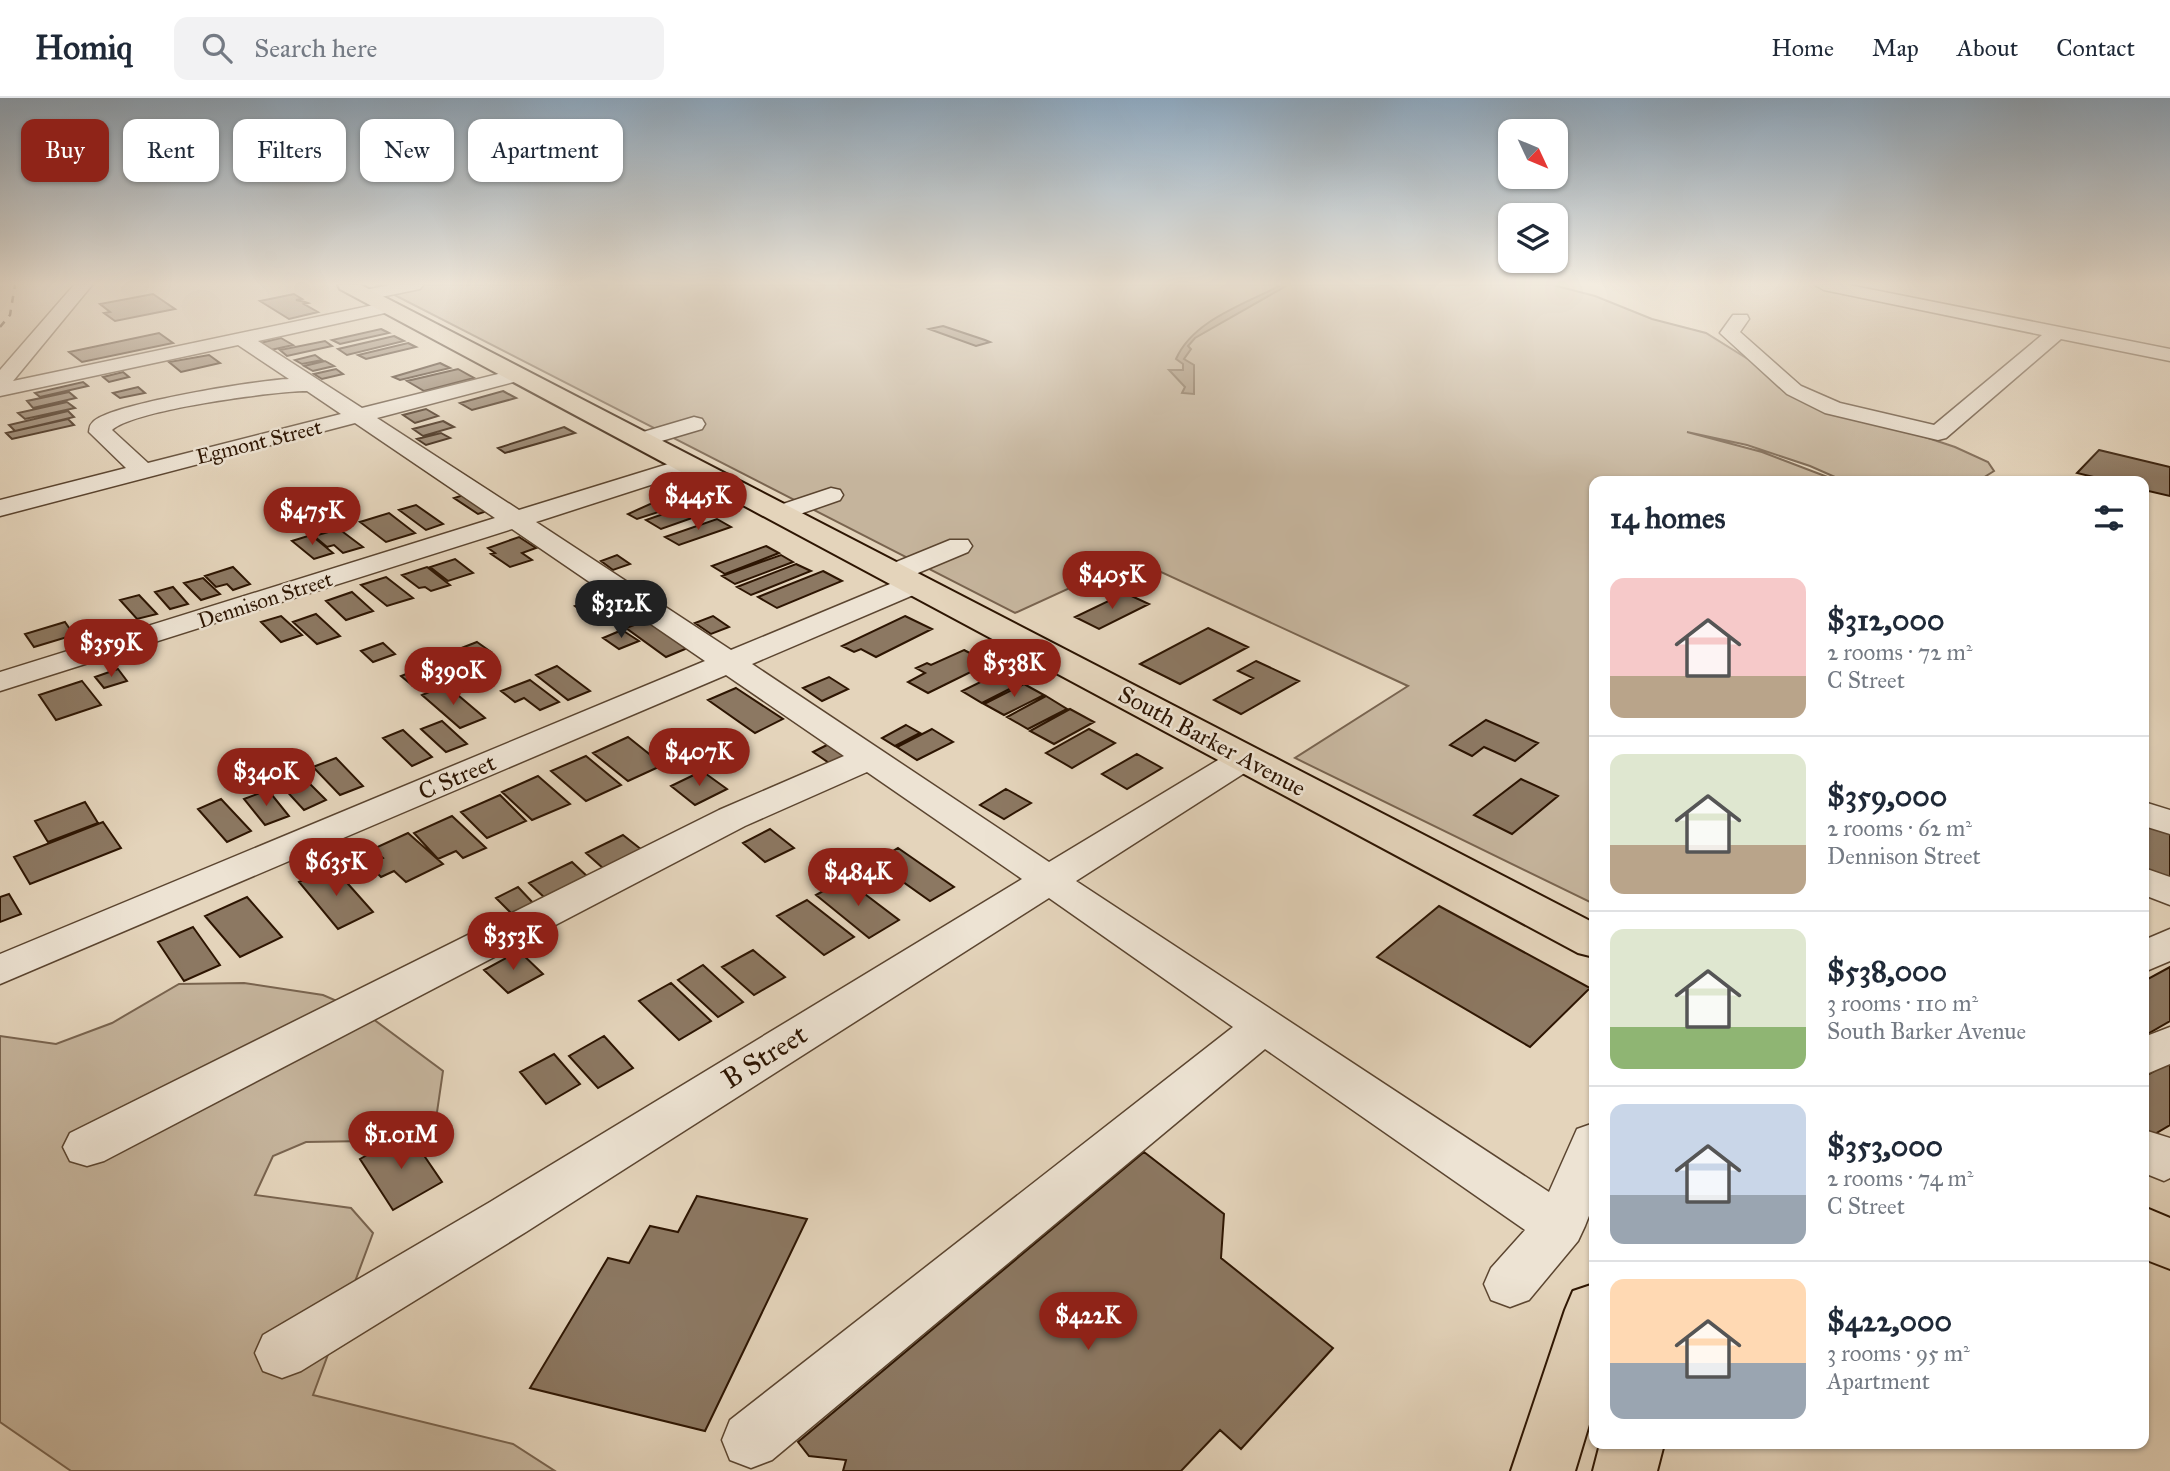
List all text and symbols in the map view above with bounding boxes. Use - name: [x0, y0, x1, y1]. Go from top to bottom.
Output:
- search box: [174, 17, 664, 80]
- text: Homiq: [35, 28, 132, 68]
- icon: search: [198, 29, 236, 67]
- text: Search here: [254, 32, 377, 64]
- text: Home: [1771, 33, 1834, 63]
- text: Map: [1872, 33, 1919, 63]
- text: About: [1957, 33, 2018, 63]
- text: Contact: [2056, 33, 2135, 63]
- chip: Buy: [21, 119, 109, 182]
- chip: Rent: [123, 119, 219, 182]
- chip: Filters: [233, 119, 346, 182]
- chip: New: [360, 119, 454, 182]
- chip: Apartment: [468, 119, 623, 182]
- north arrow: [1498, 119, 1568, 189]
- map controls: [1498, 119, 1568, 273]
- button: layers: [1498, 203, 1568, 273]
- street label: Egmont Street: [193, 414, 325, 470]
- pin: $445K: [649, 472, 747, 532]
- text: $445K: [665, 481, 731, 509]
- pin: $475K: [263, 488, 361, 547]
- text: $475K: [280, 496, 344, 524]
- icon: filters: [2090, 499, 2128, 537]
- text: 14 homes: [1610, 500, 1725, 536]
- pin: $405K: [1063, 552, 1161, 611]
- text: $405K: [1078, 560, 1146, 588]
- street label: Dennison Street: [194, 566, 336, 634]
- pin: $312K: [572, 580, 670, 640]
- text: $312K: [591, 589, 651, 617]
- text: $312,000: [1827, 602, 1944, 638]
- icon: home: [1666, 606, 1750, 690]
- pin: $359K: [62, 620, 160, 679]
- text: $359K: [80, 628, 142, 656]
- text: 2 rooms · 72 m²: [1827, 638, 1972, 666]
- pin: $538K: [965, 640, 1063, 699]
- pin: $390K: [404, 648, 502, 707]
- text: $538K: [983, 648, 1045, 676]
- text: $390K: [420, 656, 486, 684]
- text: C Street: [1827, 666, 1905, 694]
- street label: South Barker Avenue: [1113, 679, 1311, 803]
- pin: $407K: [650, 728, 748, 788]
- text: $407K: [665, 737, 733, 765]
- street label: C Street: [414, 747, 501, 807]
- pin: $340K: [217, 748, 315, 808]
- text: $340K: [233, 757, 299, 785]
- text: $359,000: [1827, 778, 1947, 814]
- icon: home: [1666, 782, 1750, 866]
- text: 2 rooms · 62 m²: [1827, 814, 1972, 842]
- pin: $635K: [287, 838, 385, 898]
- text: Dennison Street: [1827, 842, 1981, 870]
- text: $635K: [305, 847, 367, 875]
- pin: $484K: [809, 848, 907, 908]
- text: $484K: [824, 857, 892, 885]
- pin: $353K: [464, 912, 562, 972]
- text: $353K: [483, 921, 543, 949]
- text: $538,000: [1827, 953, 1947, 989]
- icon: home: [1666, 957, 1750, 1041]
- text: 3 rooms · 110 m²: [1827, 989, 1978, 1017]
- street label: B Street: [715, 1017, 814, 1096]
- text: South Barker Avenue: [1827, 1017, 2026, 1045]
- pin: $1.01M: [344, 1112, 458, 1171]
- text: $1.01M: [364, 1120, 438, 1148]
- text: $353,000: [1827, 1128, 1943, 1164]
- icon: home: [1666, 1132, 1750, 1216]
- text: 2 rooms · 74 m²: [1827, 1164, 1973, 1192]
- text: C Street: [1827, 1192, 1905, 1220]
- pin: $422K: [1039, 1292, 1137, 1352]
- text: $422K: [1055, 1301, 1121, 1329]
- text: $422,000: [1827, 1303, 1952, 1339]
- icon: home: [1666, 1307, 1750, 1391]
- text: 3 rooms · 95 m²: [1827, 1339, 1970, 1367]
- text: Apartment: [1827, 1367, 1930, 1395]

